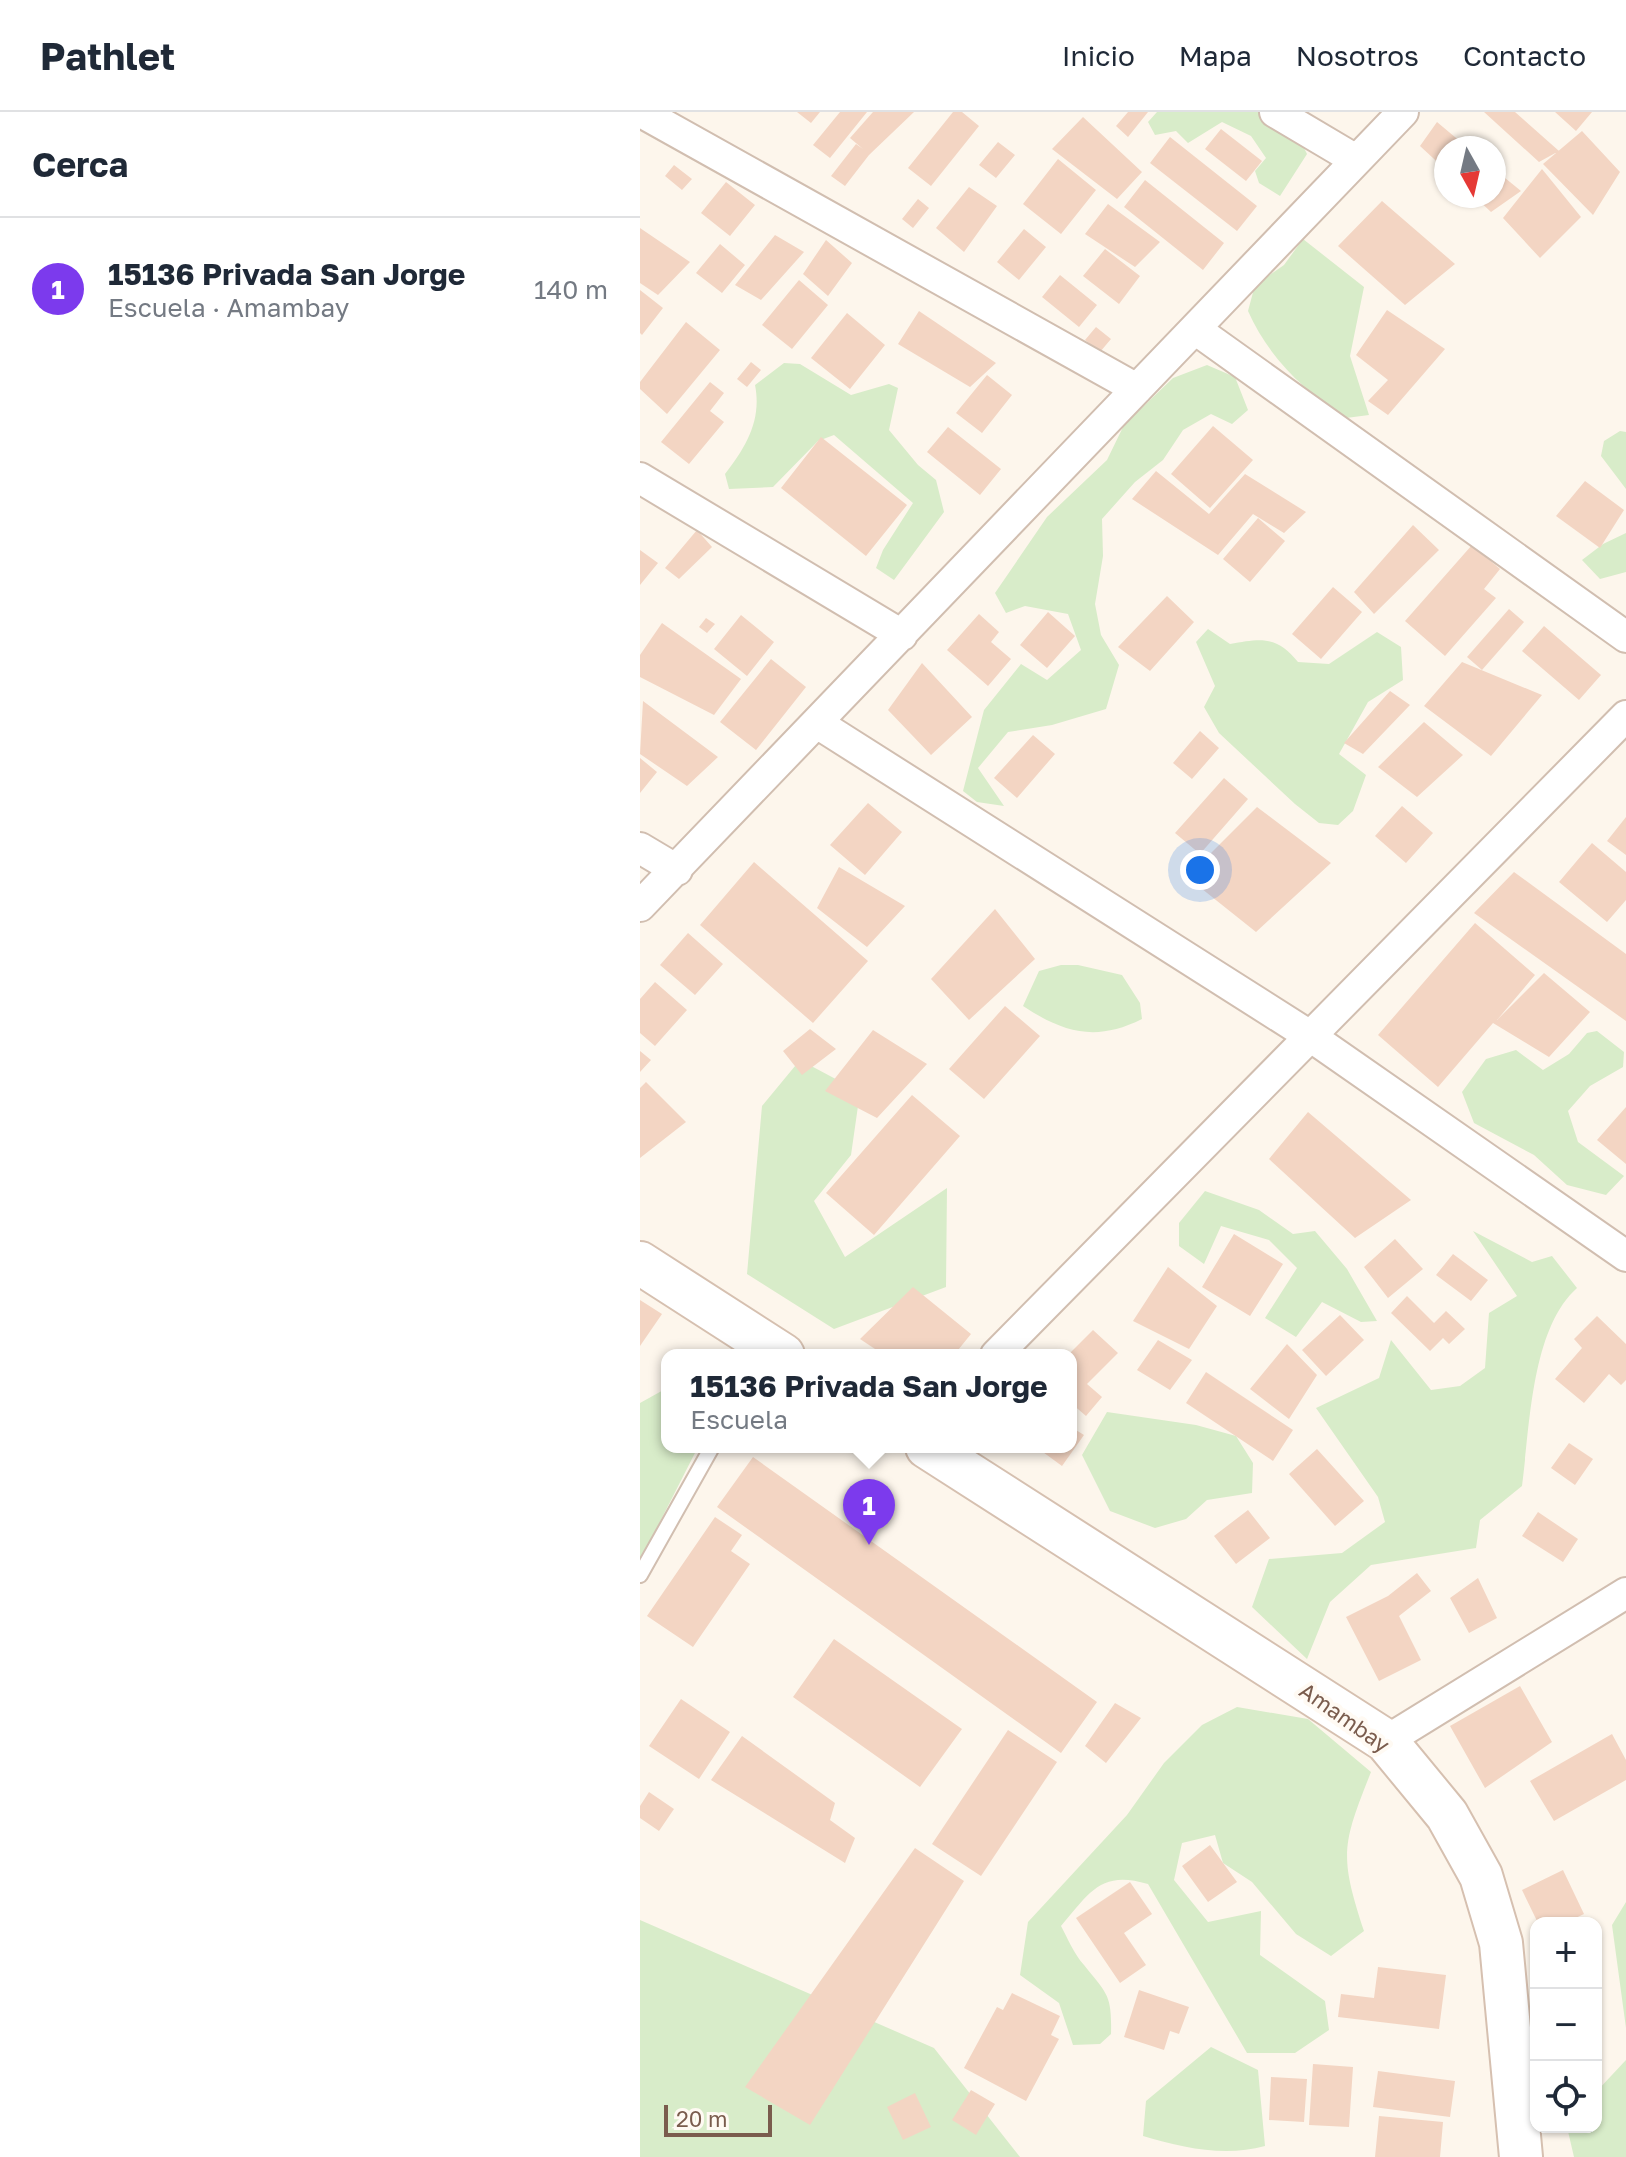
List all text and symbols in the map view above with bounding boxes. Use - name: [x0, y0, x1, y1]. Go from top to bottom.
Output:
- text: Pathlet: [40, 33, 175, 78]
- text: Inicio: [1062, 39, 1135, 72]
- text: Mapa: [1179, 39, 1252, 72]
- text: Nosotros: [1296, 39, 1419, 72]
- text: Contacto: [1463, 39, 1586, 72]
- north arrow: [1434, 136, 1506, 208]
- text: Cerca: [32, 144, 128, 184]
- text: 15136 Privada San Jorge: [108, 256, 465, 292]
- text: 1: [51, 274, 65, 305]
- text: 140 m: [534, 274, 608, 305]
- text: Escuela · Amambay: [108, 292, 349, 323]
- your location: [1180, 850, 1220, 890]
- popup: [661, 1349, 1077, 1453]
- text: 15136 Privada San Jorge: [690, 1368, 1048, 1404]
- text: Escuela: [690, 1404, 788, 1435]
- pin: 1: [843, 1479, 895, 1545]
- street label: Amambay: [1295, 1676, 1395, 1758]
- map controls: [1530, 1917, 1602, 2133]
- button: +: [1530, 1917, 1602, 1989]
- button: −: [1530, 1989, 1602, 2061]
- button: locate: [1530, 2061, 1602, 2133]
- scale bar: [664, 2101, 772, 2137]
- text: 20 m: [676, 2105, 727, 2132]

